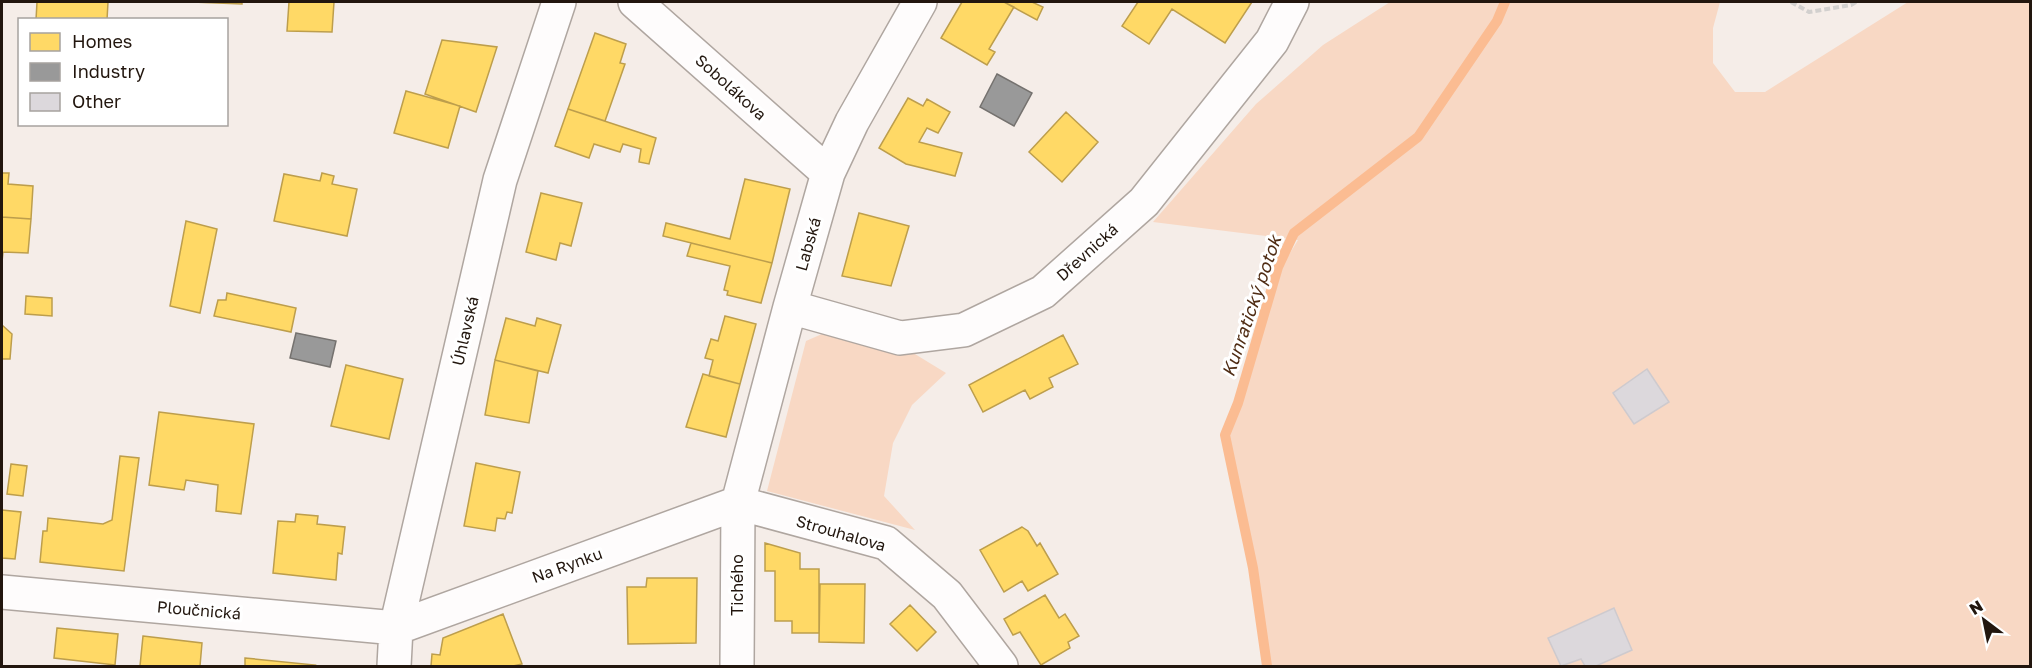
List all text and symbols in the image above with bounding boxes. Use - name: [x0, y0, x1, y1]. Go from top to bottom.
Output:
- legend: [18, 18, 228, 126]
- text: Homes: [72, 30, 132, 52]
- street label: Sobolákova: [691, 50, 771, 124]
- text: Industry: [72, 60, 145, 82]
- text: Other: [72, 90, 121, 112]
- street label: Labská: [791, 215, 825, 273]
- street label: Dřevnická: [1052, 219, 1122, 285]
- water label: Kunratický potok: [1217, 231, 1286, 379]
- street label: Úhlavská: [447, 294, 483, 368]
- street label: Strouhalova: [794, 511, 888, 555]
- street label: Na Rynku: [529, 543, 605, 587]
- street label: Tichého: [727, 554, 747, 616]
- north arrow: [1954, 590, 2014, 650]
- street label: Ploučnická: [156, 596, 242, 624]
- text: N: [1966, 596, 1987, 619]

